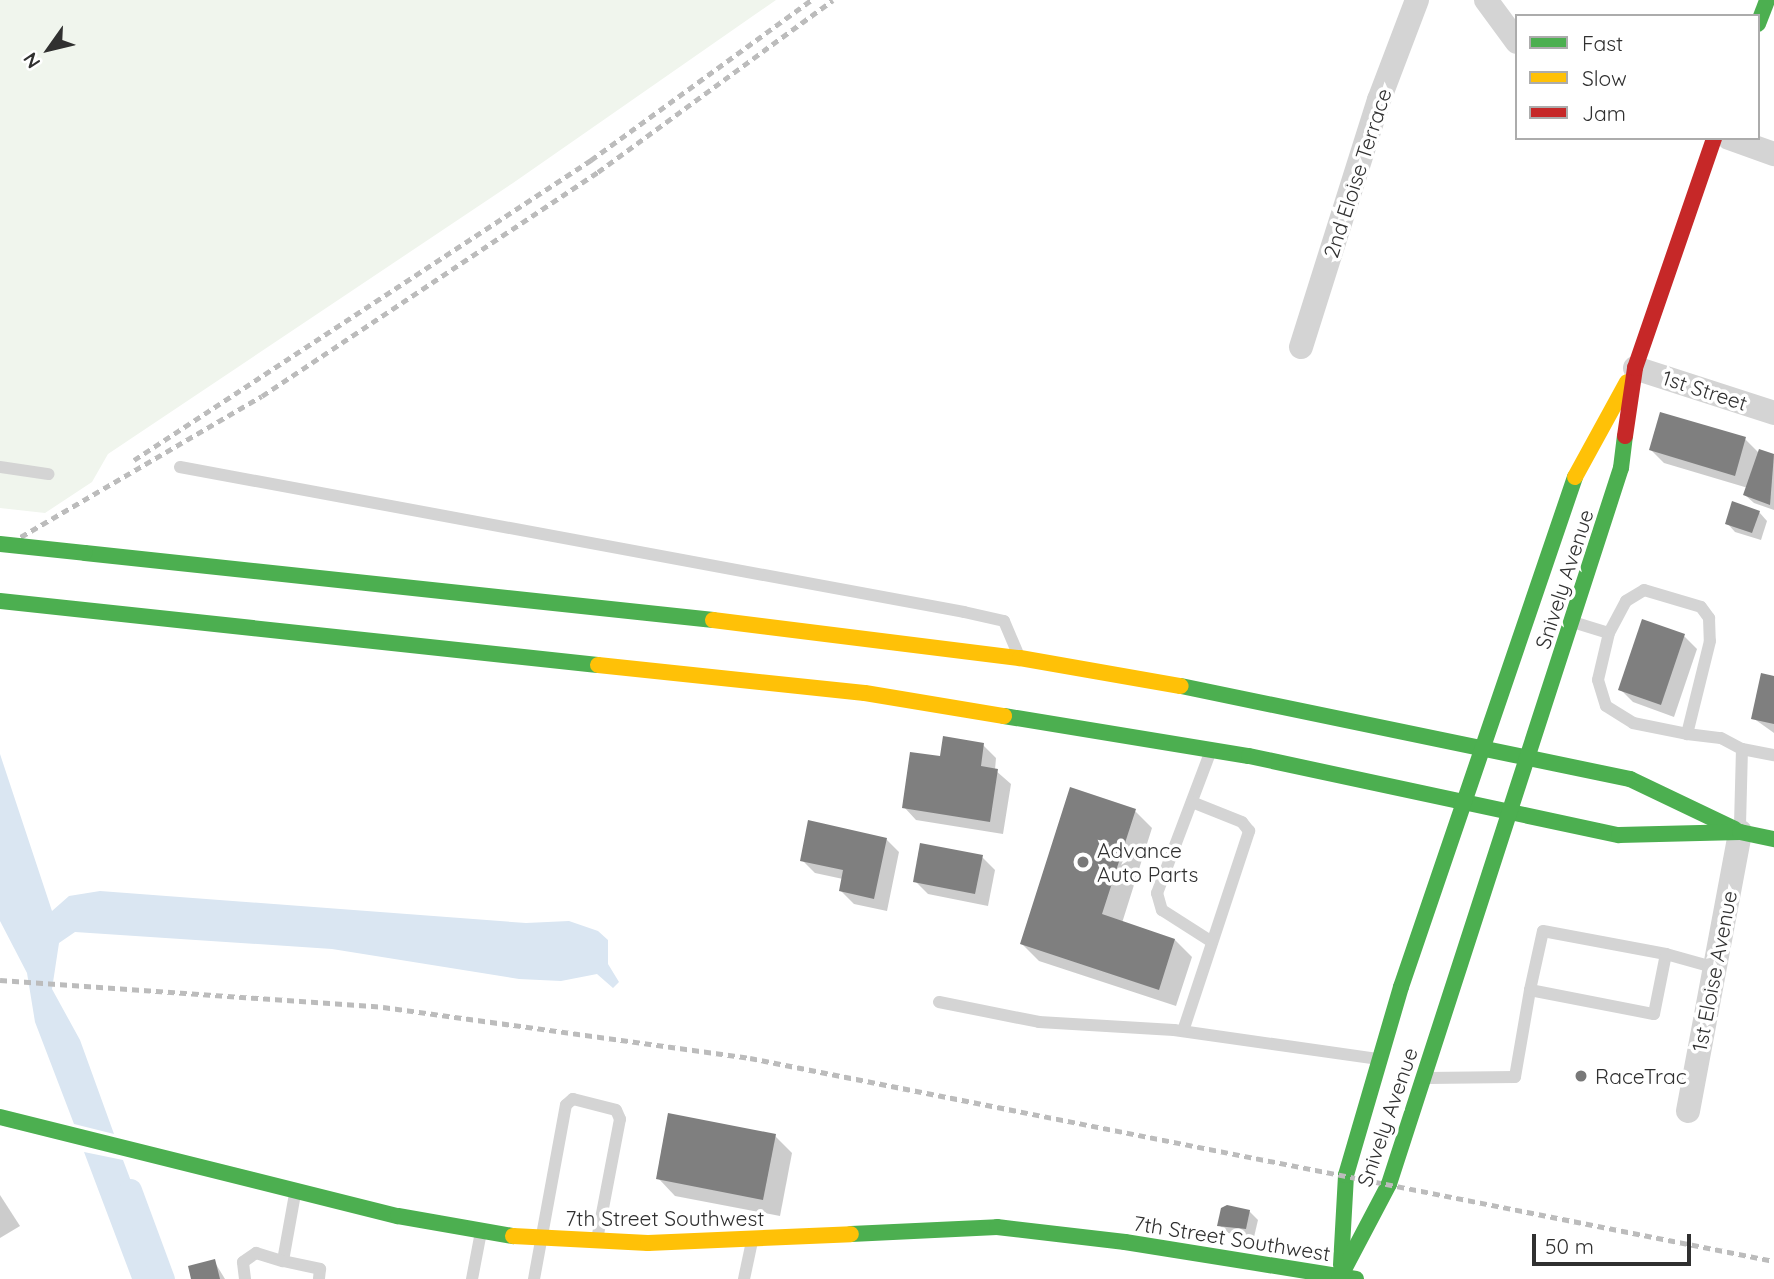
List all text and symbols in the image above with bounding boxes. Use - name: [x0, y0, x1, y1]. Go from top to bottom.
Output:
- north arrow: [14, 14, 84, 84]
- legend: [1515, 14, 1760, 140]
- text: Fast: [1582, 30, 1623, 56]
- text: N: [18, 48, 45, 73]
- text: Slow: [1582, 65, 1627, 91]
- street label: 2nd Eloise Terrace: [1318, 85, 1396, 261]
- text: Jam: [1582, 100, 1626, 126]
- street label: 1st Street: [1659, 364, 1751, 416]
- street label: Snively Avenue: [1530, 506, 1598, 652]
- place label: Advance Auto Parts: [1097, 837, 1198, 887]
- marker: Advance Auto Parts: [1075, 854, 1091, 870]
- street label: 1st Eloise Avenue: [1686, 888, 1742, 1054]
- street label: Snively Avenue: [1351, 1044, 1423, 1190]
- place label: RaceTrac: [1595, 1063, 1687, 1089]
- marker: RaceTrac: [1573, 1068, 1589, 1084]
- street label: 7th Street Southwest: [566, 1205, 764, 1231]
- street label: 7th Street Southwest: [1132, 1210, 1332, 1266]
- scale bar: [1536, 1220, 1695, 1264]
- text: 50 m: [1545, 1233, 1594, 1259]

